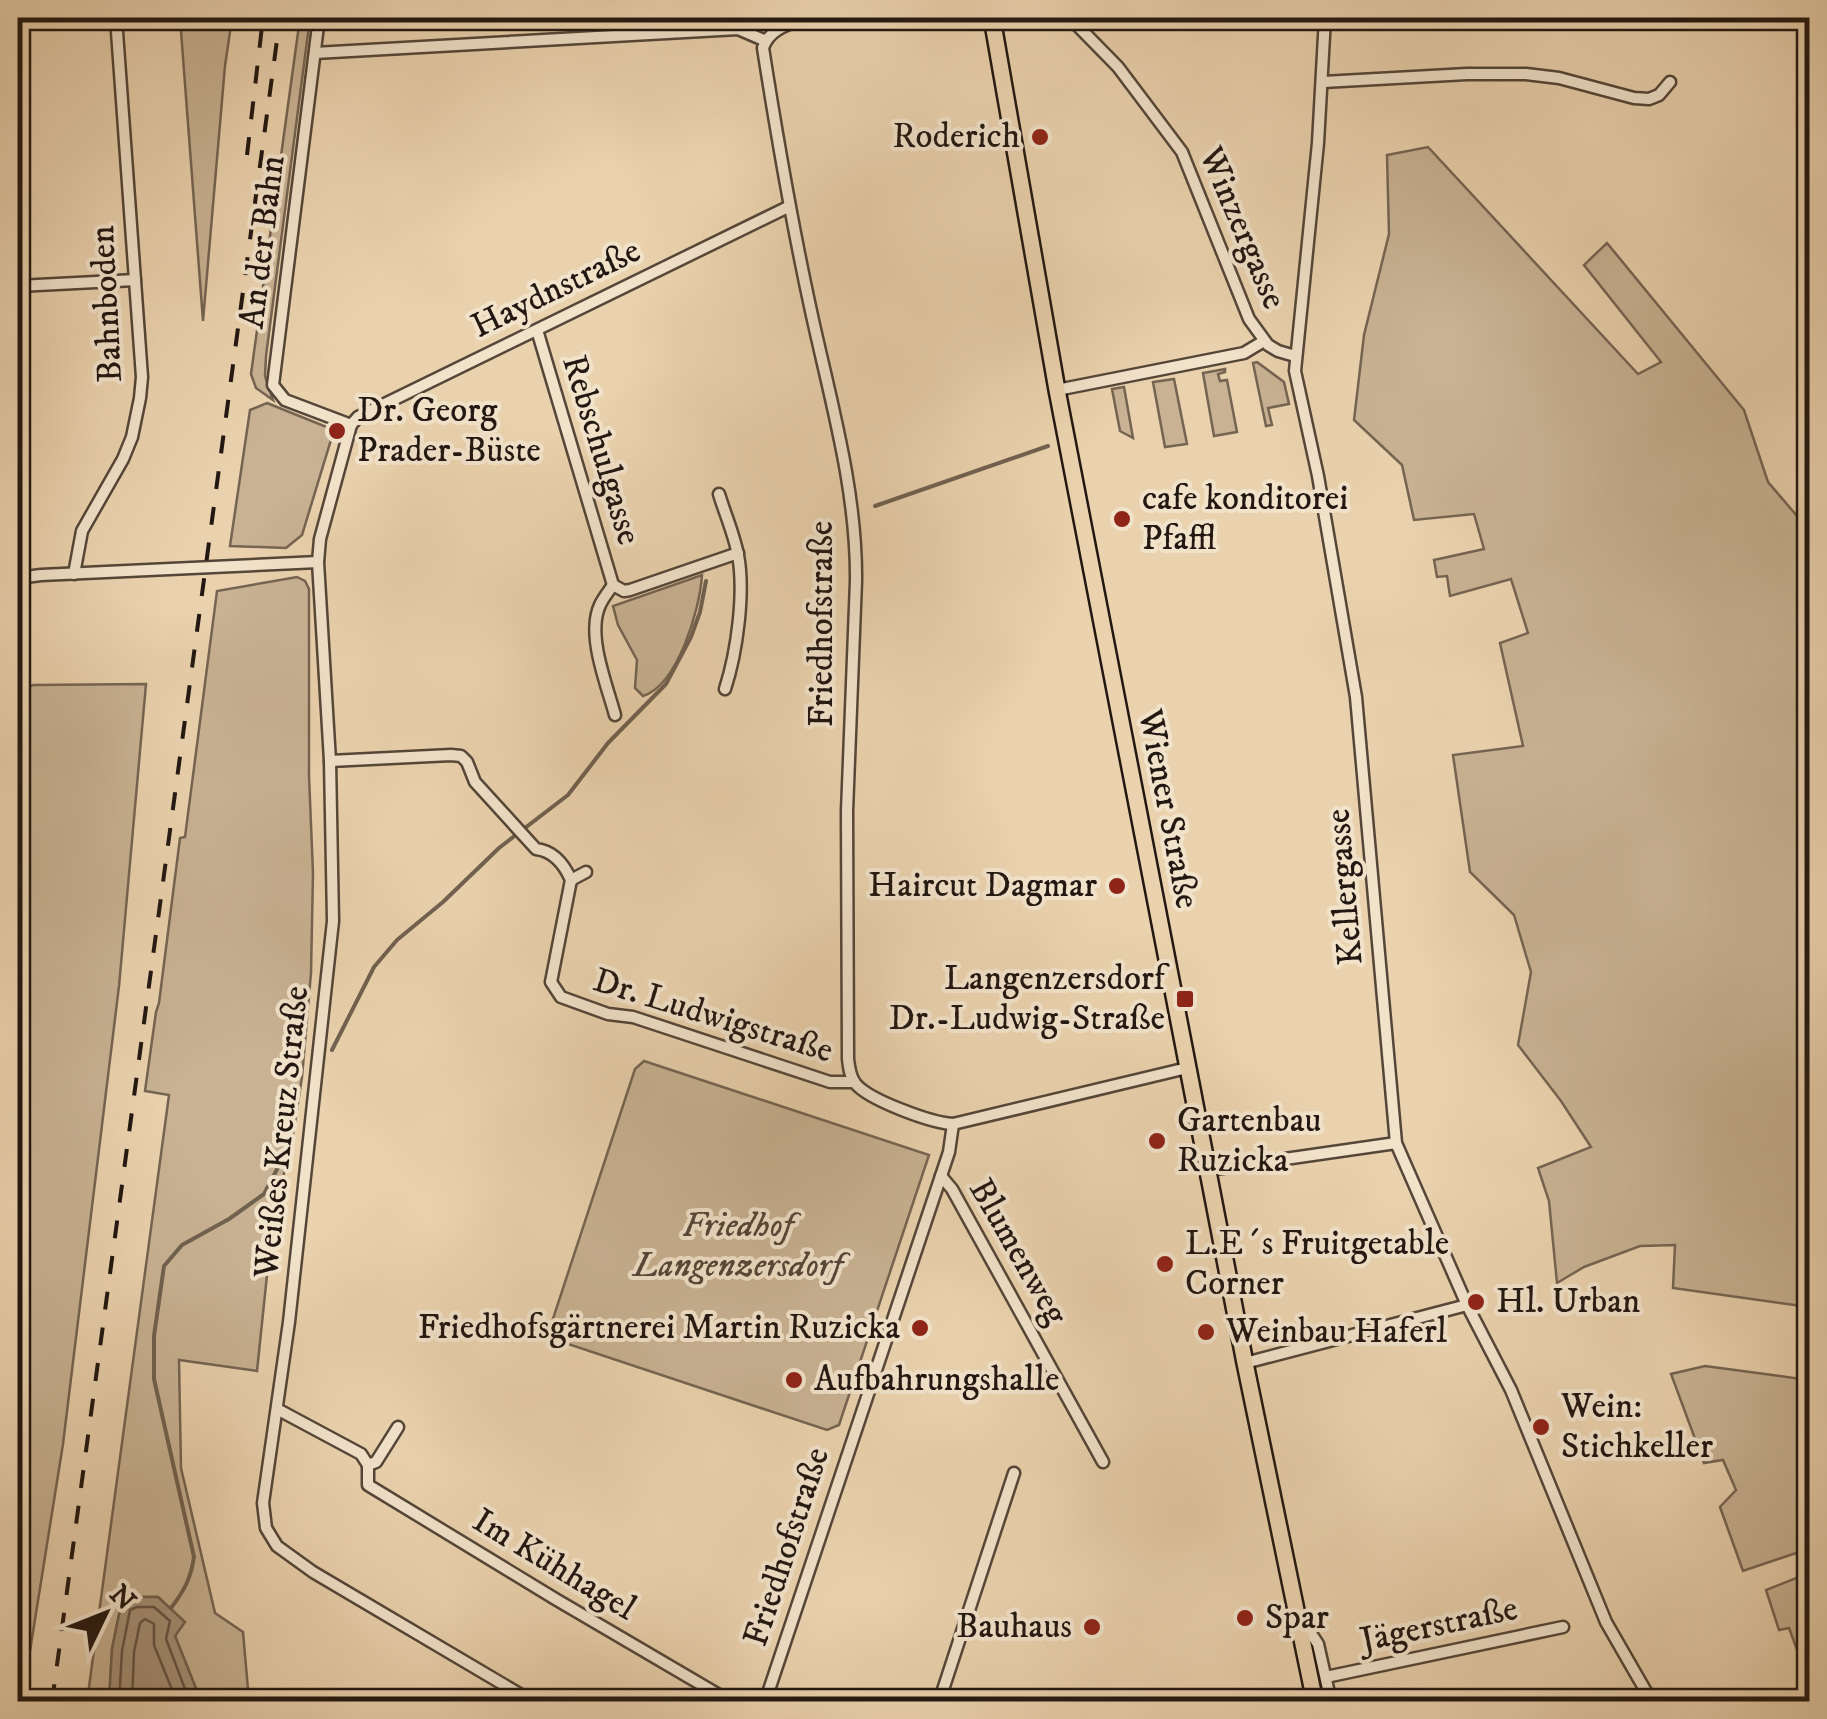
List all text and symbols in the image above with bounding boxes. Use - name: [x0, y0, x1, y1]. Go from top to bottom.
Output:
- place label: Roderich: [892, 115, 1020, 159]
- marker: Roderich: [1029, 126, 1051, 148]
- street label: Winzergasse: [1188, 139, 1296, 316]
- street label: An der Bahn: [231, 153, 295, 331]
- street label: Bahnboden: [81, 224, 133, 384]
- street label: Haydnstraße: [464, 229, 648, 349]
- street label: Rebschulgasse: [551, 350, 651, 550]
- place label: Dr. Georg Prader-Büste: [357, 389, 541, 473]
- marker: Dr. Georg Prader-Büste: [326, 420, 348, 442]
- place label: cafe konditorei Pfaffl: [1142, 477, 1348, 561]
- marker: cafe konditorei Pfaffl: [1111, 508, 1133, 530]
- street label: Friedhofstraße: [800, 521, 844, 727]
- street label: Wiener Straße: [1127, 705, 1209, 912]
- street label: Kellergasse: [1316, 807, 1374, 967]
- place label: Haircut Dagmar: [868, 864, 1097, 908]
- marker: Haircut Dagmar: [1106, 875, 1128, 897]
- place label: Langenzersdorf Dr.-Ludwig-Straße: [889, 957, 1170, 1041]
- street label: Dr. Ludwigstraße: [588, 959, 838, 1073]
- street label: Weißes Kreuz Straße: [245, 984, 319, 1281]
- marker: Langenzersdorf Dr.-Ludwig-Straße: [1174, 988, 1196, 1010]
- place label: Gartenbau Ruzicka: [1177, 1099, 1322, 1183]
- marker: Gartenbau Ruzicka: [1146, 1130, 1168, 1152]
- street label: Blumenweg: [958, 1171, 1078, 1334]
- park label: Friedhof Langenzersdorf: [631, 1204, 850, 1288]
- place label: L.E´s Fruitgetable Corner: [1185, 1222, 1449, 1306]
- marker: L.E´s Fruitgetable Corner: [1154, 1253, 1176, 1275]
- place label: Hl. Urban: [1496, 1280, 1640, 1324]
- marker: Hl. Urban: [1465, 1291, 1487, 1313]
- place label: Friedhofsgärtnerei Martin Ruzicka: [418, 1306, 900, 1350]
- place label: Weinbau Haferl: [1225, 1310, 1447, 1354]
- marker: Friedhofsgärtnerei Martin Ruzicka: [909, 1317, 931, 1339]
- marker: Weinbau Haferl: [1195, 1321, 1217, 1343]
- place label: Aufbahrungshalle: [814, 1358, 1060, 1402]
- marker: Aufbahrungshalle: [783, 1369, 805, 1391]
- place label: Wein: Stichkeller: [1560, 1385, 1713, 1469]
- marker: Wein: Stichkeller: [1530, 1416, 1552, 1438]
- street label: Friedhofstraße: [734, 1442, 840, 1652]
- street label: Im Kühhagel: [464, 1499, 644, 1631]
- north arrow: [55, 1564, 155, 1664]
- text: N: [102, 1578, 143, 1618]
- street label: Jägerstraße: [1353, 1587, 1522, 1664]
- place label: Spar: [1265, 1596, 1329, 1640]
- place label: Bauhaus: [956, 1605, 1072, 1649]
- marker: Spar: [1234, 1607, 1256, 1629]
- marker: Bauhaus: [1081, 1616, 1103, 1638]

